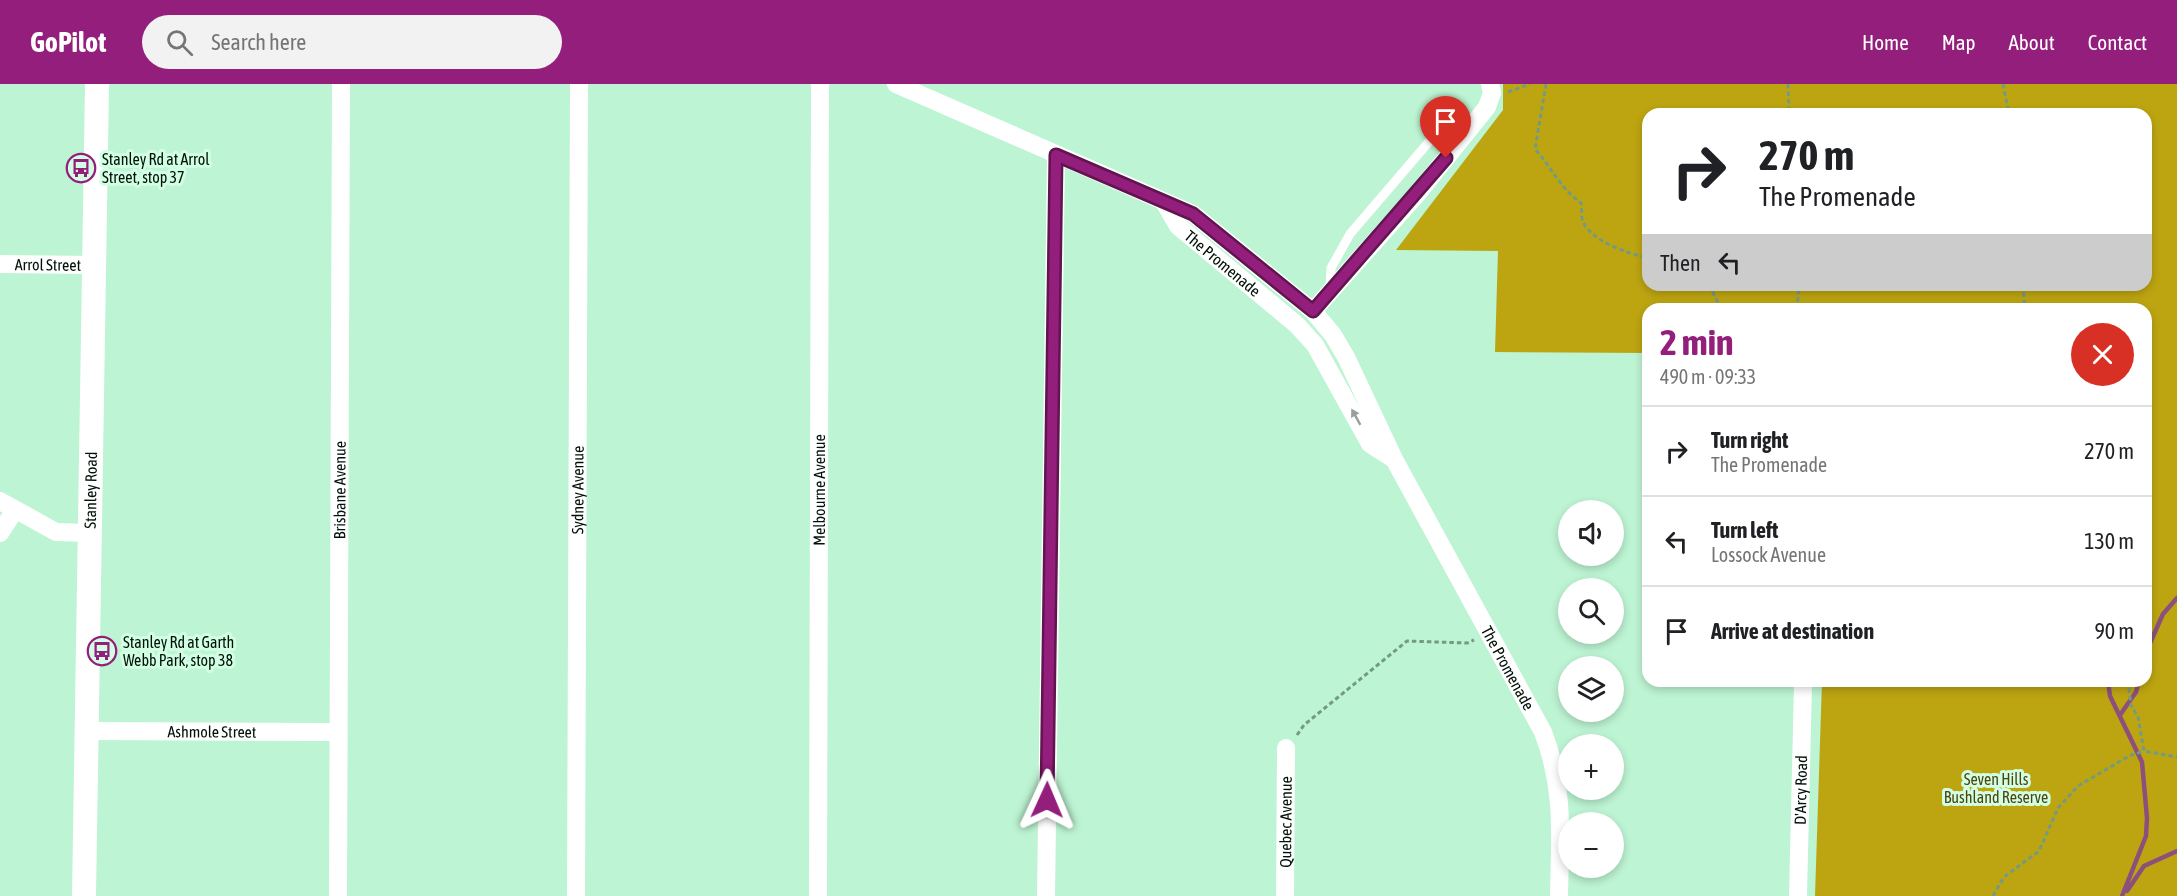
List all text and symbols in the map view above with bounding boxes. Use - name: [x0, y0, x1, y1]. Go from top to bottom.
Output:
- search box: [142, 15, 562, 69]
- text: GoPilot: [30, 26, 106, 58]
- icon: search: [163, 26, 196, 59]
- text: Search here: [211, 29, 306, 55]
- text: Home: [1862, 30, 1909, 54]
- text: Map: [1942, 30, 1976, 54]
- text: About: [2009, 30, 2055, 54]
- text: Contact: [2088, 30, 2147, 54]
- pin: [1420, 96, 1471, 158]
- icon: arrive: [1429, 105, 1462, 138]
- text: 270 m: [1759, 131, 1854, 179]
- icon: right: [1660, 132, 1738, 210]
- place label: Stanley Rd at Arrol Street, stop 37: [102, 150, 210, 187]
- bus stop icon: Stanley Rd at Arrol Street, stop 37: [65, 152, 97, 184]
- text: The Promenade: [1759, 181, 1916, 212]
- street label: The Promenade: [1181, 227, 1264, 300]
- icon: left: [1713, 246, 1746, 279]
- text: Then: [1660, 250, 1701, 276]
- street label: Arrol Street: [15, 255, 82, 274]
- text: 2 min: [1660, 321, 1734, 363]
- button: close: [2071, 323, 2134, 386]
- text: 490 m · 09:33: [1660, 365, 1756, 388]
- one-way arrow: [1350, 409, 1361, 425]
- text: Turn right: [1711, 427, 1788, 453]
- street label: Melbourne Avenue: [810, 434, 828, 546]
- icon: right: [1660, 435, 1693, 468]
- text: 270 m: [2084, 438, 2134, 464]
- street label: Brisbane Avenue: [330, 441, 349, 539]
- street label: Sydney Avenue: [568, 446, 587, 534]
- street label: Stanley Road: [81, 451, 101, 529]
- text: The Promenade: [1711, 453, 1827, 476]
- map controls: [1558, 500, 1624, 878]
- button: sound: [1558, 500, 1624, 566]
- text: Turn left: [1711, 517, 1778, 543]
- icon: left: [1660, 525, 1693, 558]
- text: 130 m: [2084, 528, 2134, 554]
- text: Lossock Avenue: [1711, 543, 1826, 566]
- button: search: [1558, 578, 1624, 644]
- icon: arrive: [1660, 615, 1693, 648]
- text: Arrive at destination: [1711, 618, 1874, 644]
- text: 90 m: [2094, 618, 2134, 644]
- street label: The Promenade: [1478, 623, 1538, 713]
- place label: Stanley Rd at Garth Webb Park, stop 38: [123, 633, 234, 670]
- bus stop icon: Stanley Rd at Garth Webb Park, stop 38: [86, 635, 118, 667]
- button: layers: [1558, 656, 1624, 722]
- street label: Ashmole Street: [167, 722, 257, 741]
- button: +: [1558, 734, 1624, 800]
- street label: D'Arcy Road: [1791, 755, 1811, 825]
- position arrow: [1015, 768, 1079, 832]
- park label: Seven Hills Bushland Reserve: [1944, 770, 2048, 806]
- street label: Quebec Avenue: [1276, 776, 1295, 868]
- button: −: [1558, 812, 1624, 878]

